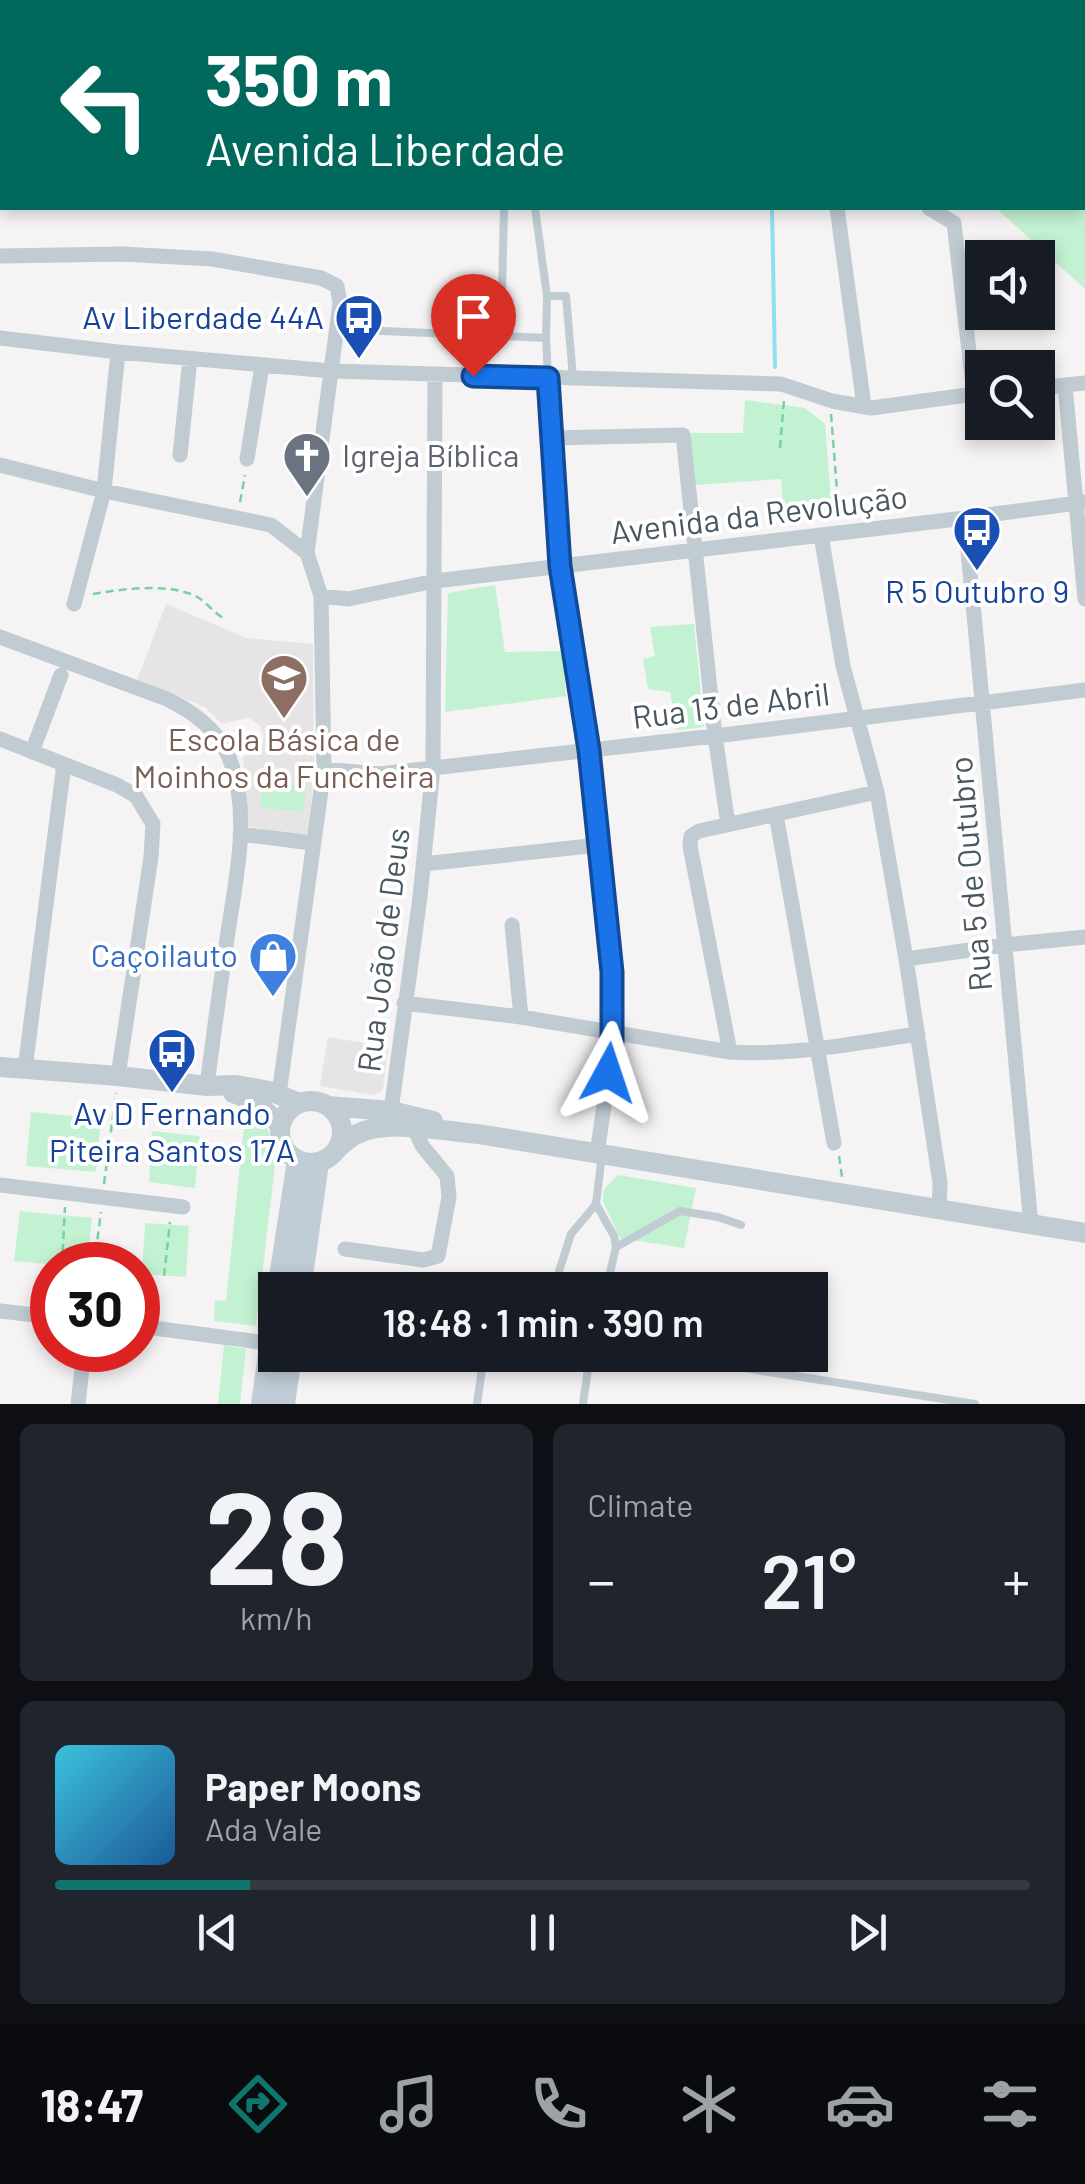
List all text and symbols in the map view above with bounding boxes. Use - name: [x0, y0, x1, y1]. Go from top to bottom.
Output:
- text: 350 m: [205, 36, 393, 120]
- icon: left: [40, 40, 170, 170]
- text: Avenida Liberdade: [205, 121, 566, 175]
- map controls: [965, 240, 1055, 440]
- button: sound: [965, 240, 1055, 330]
- pin: [431, 274, 516, 377]
- icon: arrive: [446, 289, 501, 344]
- bus stop icon: Av Liberdade 44A: [333, 292, 385, 360]
- place label: Av Liberdade 44A: [82, 297, 324, 335]
- button: search: [965, 350, 1055, 440]
- church icon: Igreja Bíblica: [281, 430, 333, 498]
- place label: Igreja Bíblica: [342, 435, 519, 473]
- street label: Avenida da Revolução: [608, 476, 909, 550]
- bus stop icon: R 5 Outubro 9: [951, 504, 1003, 572]
- place label: R 5 Outubro 9: [885, 571, 1069, 609]
- school or university icon: Escola Básica de Moinhos da Funcheira: [258, 652, 310, 720]
- street label: Rua 13 de Abril: [630, 673, 832, 735]
- place label: Escola Básica de Moinhos da Funcheira: [134, 719, 434, 794]
- street label: Rua 5 de Outubro: [940, 755, 998, 993]
- street label: Rua João de Deus: [348, 826, 416, 1074]
- shop icon: Caçoilauto: [247, 930, 299, 998]
- place label: Caçoilauto: [91, 935, 238, 973]
- position arrow: [556, 1021, 660, 1125]
- bus stop icon: Av D Fernando Piteira Santos 17A: [146, 1026, 198, 1094]
- place label: Av D Fernando Piteira Santos 17A: [49, 1093, 295, 1168]
- speed limit sign: 30: [30, 1242, 160, 1372]
- text: 18:48 · 1 min · 390 m: [383, 1299, 704, 1345]
- text: 28: [205, 1455, 348, 1611]
- text: Climate: [588, 1485, 693, 1523]
- text: 21°: [761, 1534, 856, 1624]
- text: −: [588, 1546, 615, 1612]
- text: +: [1002, 1546, 1030, 1612]
- text: km/h: [240, 1598, 312, 1636]
- text: Paper Moons: [205, 1763, 421, 1809]
- text: Ada Vale: [205, 1809, 322, 1847]
- icon: previous: [190, 1905, 245, 1960]
- icon: pause: [515, 1905, 570, 1960]
- icon: next: [840, 1905, 895, 1960]
- icon: directions: [223, 2069, 293, 2139]
- icon: music: [374, 2069, 444, 2139]
- icon: phone: [524, 2069, 594, 2139]
- icon: climate: [674, 2069, 744, 2139]
- icon: car: [825, 2069, 895, 2139]
- icon: filters: [975, 2069, 1045, 2139]
- text: 18:47: [40, 2077, 143, 2131]

